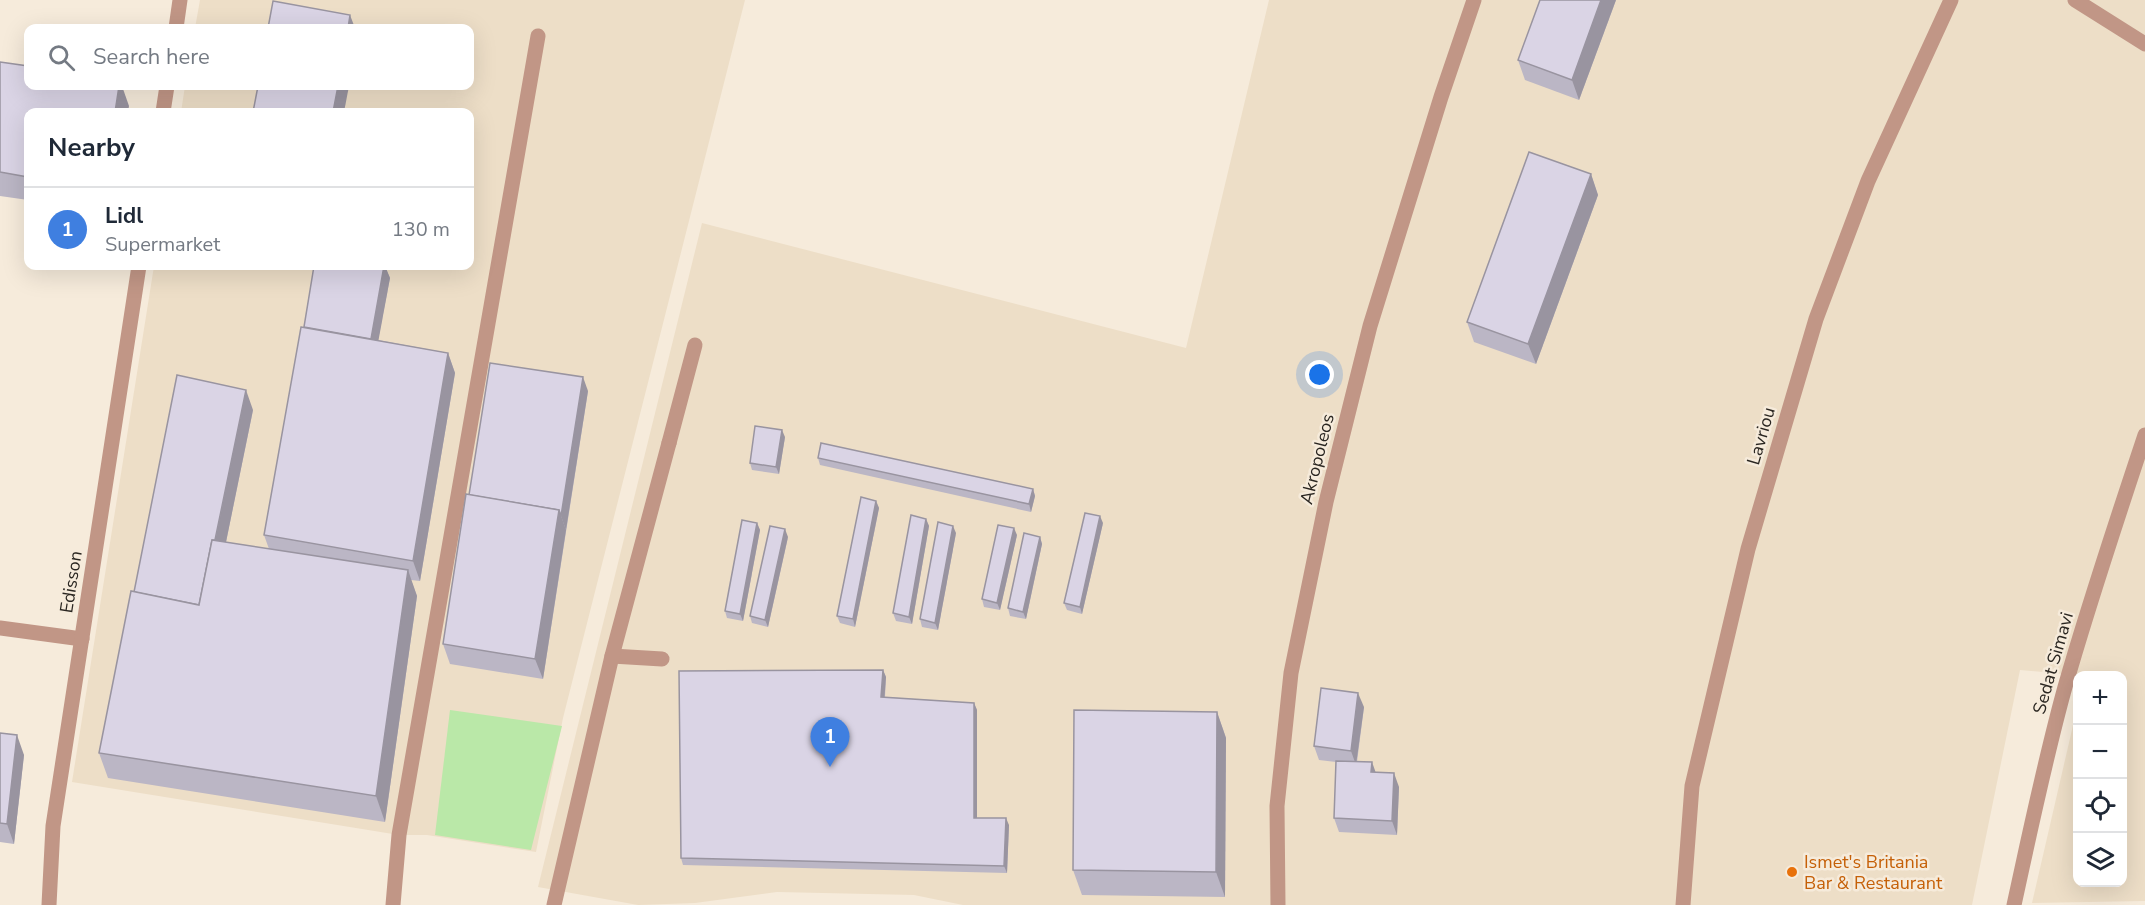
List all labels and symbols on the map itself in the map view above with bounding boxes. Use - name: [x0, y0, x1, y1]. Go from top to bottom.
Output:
- your location: [1305, 360, 1334, 389]
- street label: Lavriou: [1741, 404, 1781, 468]
- street label: Akropoleos: [1294, 411, 1340, 507]
- street label: Edisson: [54, 549, 88, 615]
- street label: Sedat Simavi: [2027, 609, 2079, 717]
- pin: 1: [810, 718, 850, 767]
- place label: Ismet's Britania Bar & Restaurant: [1804, 850, 1943, 895]
- marker: Ismet's Britania Bar & Restaurant: [1785, 865, 1799, 879]

